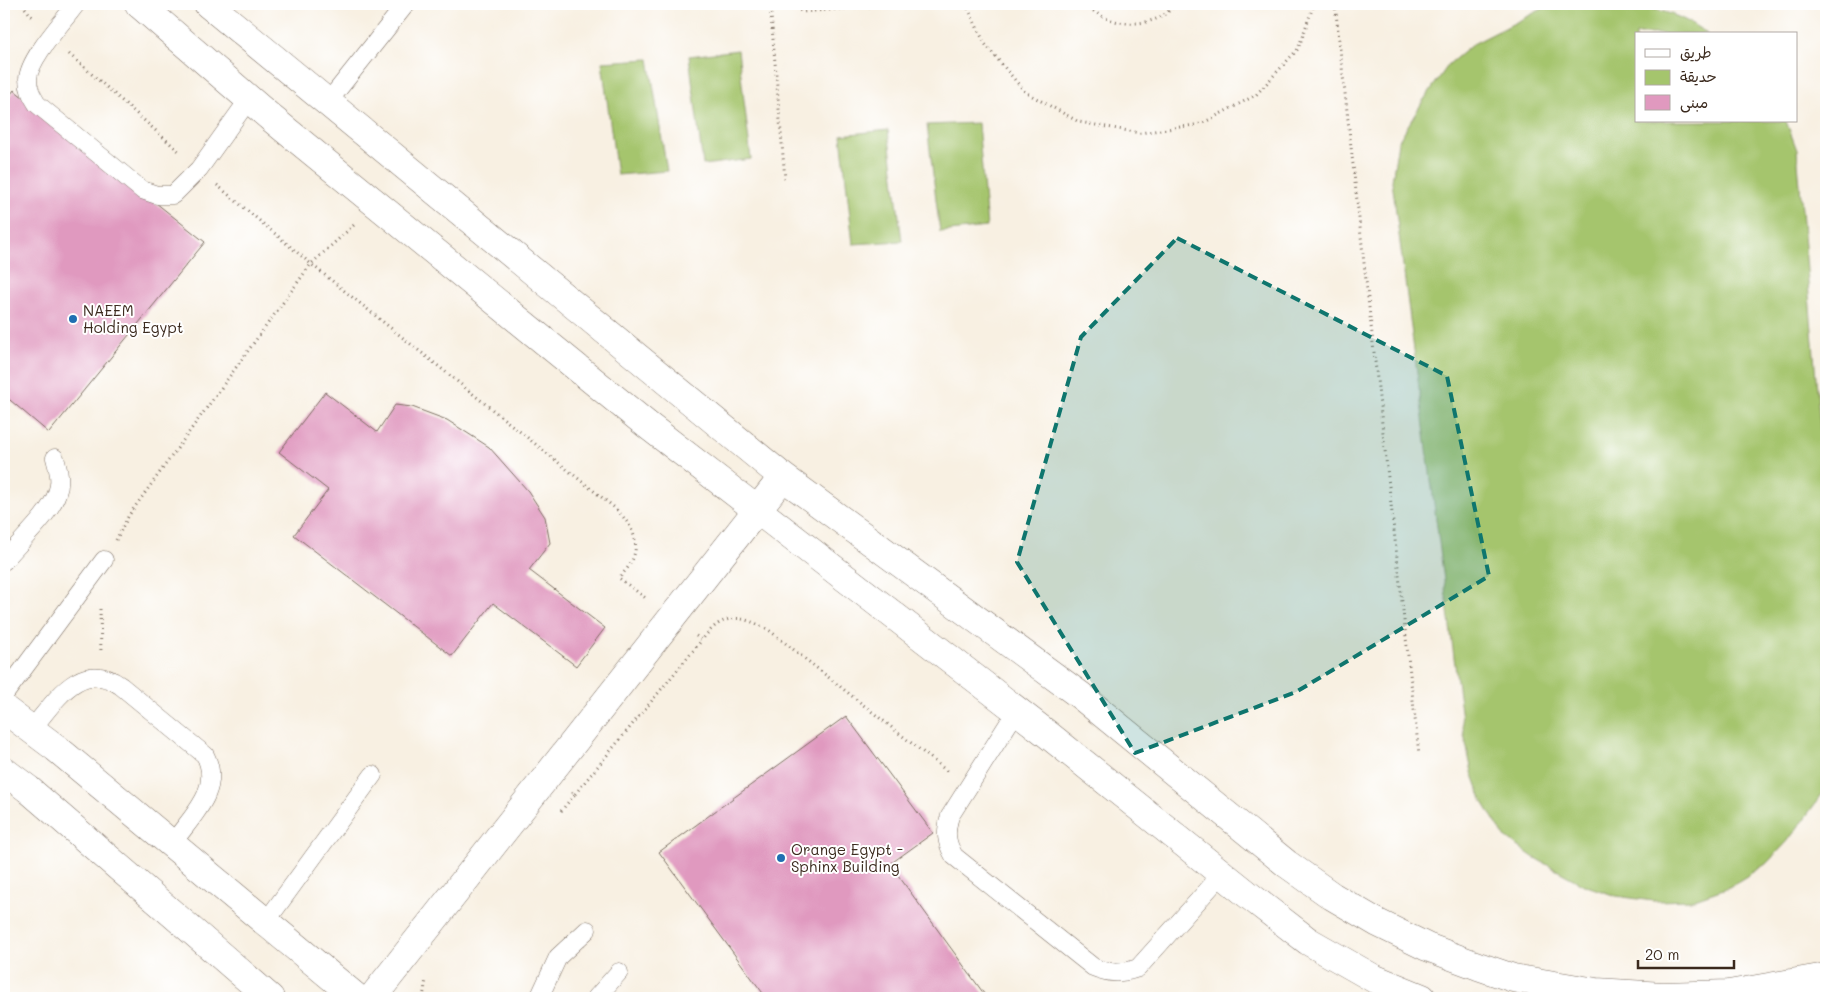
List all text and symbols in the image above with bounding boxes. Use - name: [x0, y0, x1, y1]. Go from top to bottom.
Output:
- legend: [1635, 32, 1798, 122]
- text: طريق: [1680, 42, 1712, 62]
- text: حديقة: [1680, 66, 1717, 86]
- text: مبنى: [1680, 92, 1708, 113]
- place label: NAEEM Holding Egypt: [83, 300, 183, 337]
- marker: NAEEM Holding Egypt: [67, 313, 79, 325]
- place label: Orange Egypt - Sphinx Building: [791, 839, 903, 876]
- marker: Orange Egypt - Sphinx Building: [775, 852, 787, 864]
- scale bar: [1638, 937, 1734, 969]
- text: 20 m: [1645, 944, 1679, 964]

